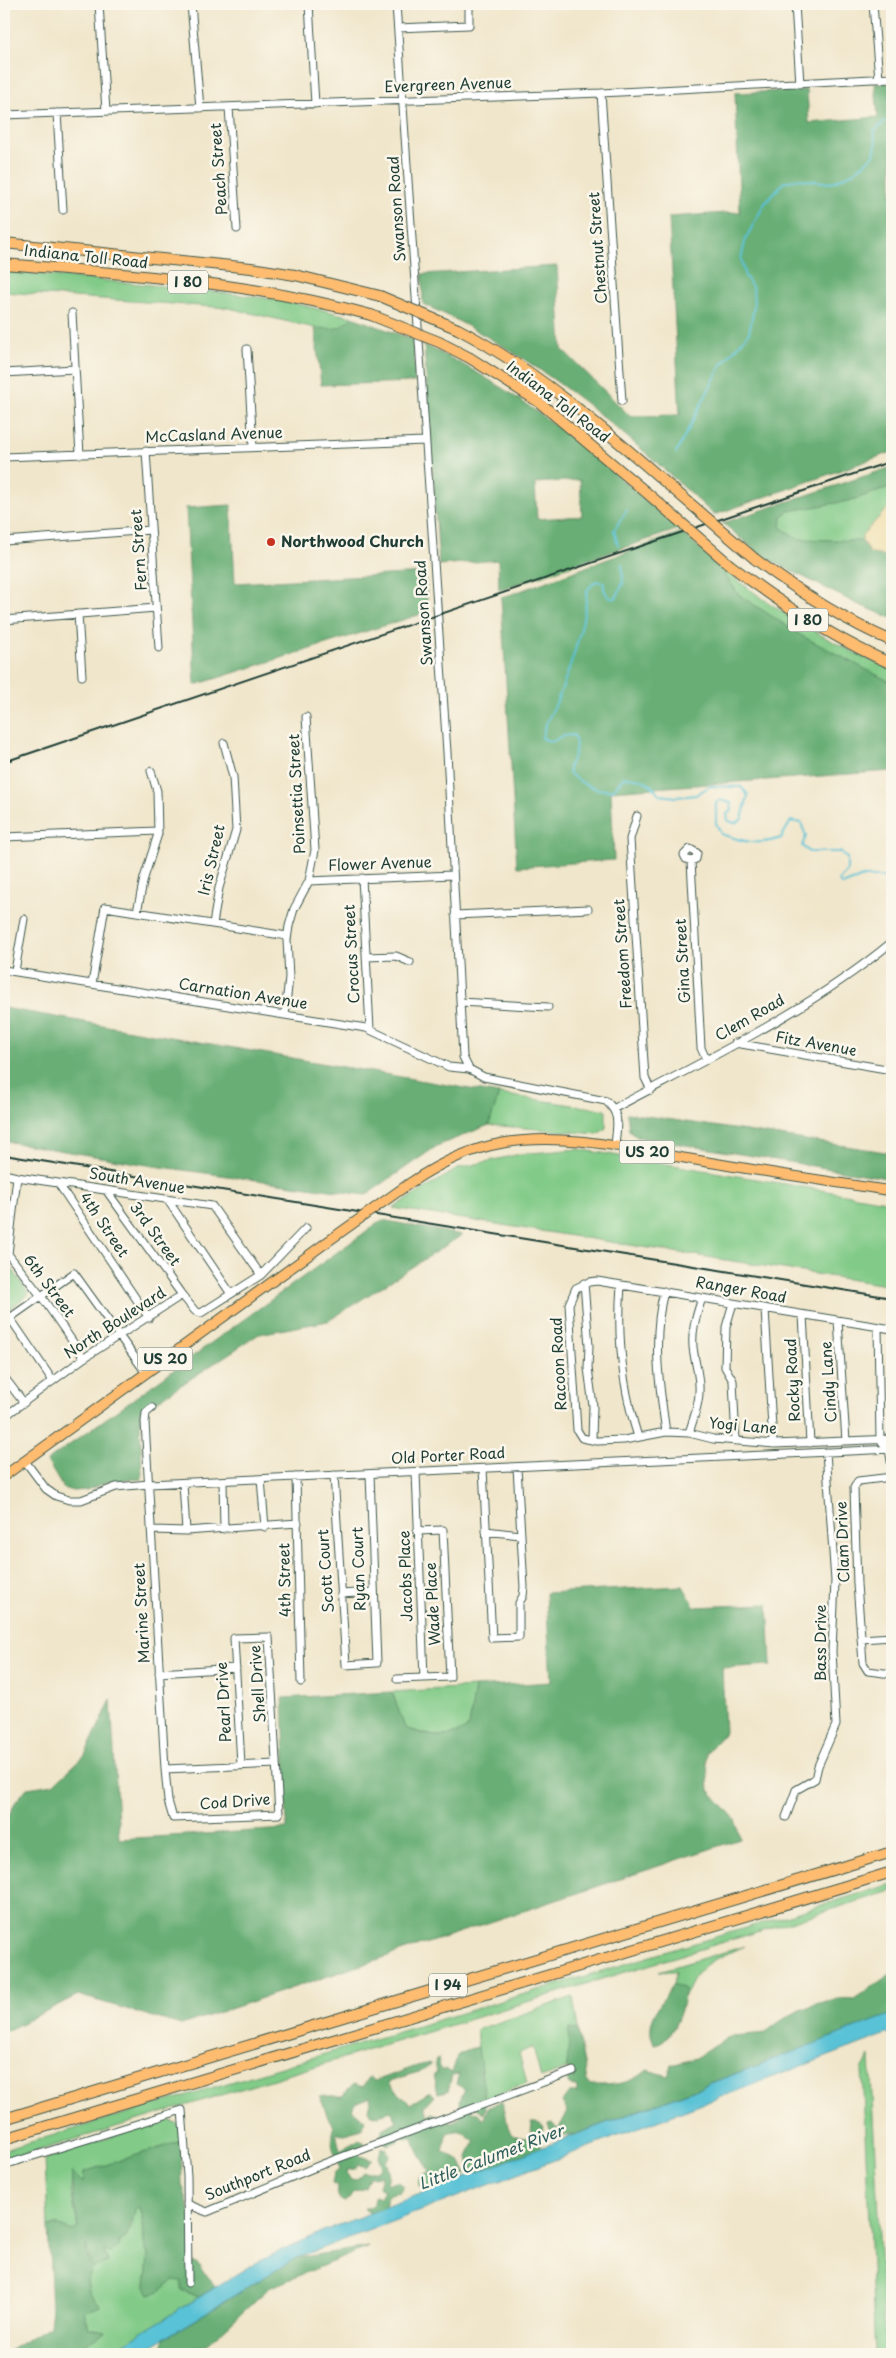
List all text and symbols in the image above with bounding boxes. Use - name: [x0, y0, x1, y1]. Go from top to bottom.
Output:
- street label: Evergreen Avenue: [384, 70, 512, 97]
- street label: Peach Street: [203, 122, 232, 216]
- street label: Swanson Road: [380, 155, 411, 263]
- street label: Chestnut Street: [581, 191, 612, 305]
- street label: Indiana Toll Road: [23, 238, 149, 273]
- road number: I 80: [168, 270, 208, 294]
- street label: Indiana Toll Road: [502, 354, 616, 447]
- street label: McCasland Avenue: [145, 420, 283, 447]
- street label: Fern Street: [123, 509, 152, 592]
- place label: Northwood Church: [281, 529, 424, 552]
- marker: Northwood Church: [265, 536, 277, 548]
- street label: Swanson Road: [407, 559, 438, 667]
- road number: I 80: [788, 608, 828, 632]
- street label: Poinsettia Street: [281, 733, 310, 855]
- street label: Iris Street: [191, 822, 230, 897]
- street label: Flower Avenue: [328, 849, 432, 876]
- street label: Freedom Street: [606, 898, 637, 1010]
- street label: Crocus Street: [336, 904, 365, 1004]
- street label: Gina Street: [668, 918, 695, 1004]
- street label: Carnation Avenue: [177, 971, 309, 1014]
- street label: Clem Road: [710, 987, 788, 1046]
- street label: Fitz Avenue: [774, 1024, 859, 1061]
- road number: US 20: [620, 1140, 674, 1164]
- street label: South Avenue: [88, 1161, 187, 1198]
- street label: 4th Street: [75, 1187, 136, 1261]
- street label: 3rd Street: [125, 1196, 187, 1270]
- street label: 6th Street: [19, 1249, 82, 1322]
- street label: Ranger Road: [694, 1269, 789, 1308]
- street label: North Boulevard: [59, 1280, 170, 1363]
- street label: Racoon Road: [544, 1317, 571, 1411]
- street label: Rocky Road: [778, 1338, 805, 1422]
- street label: Cindy Lane: [813, 1340, 842, 1423]
- road number: US 20: [138, 1348, 192, 1370]
- street label: Yogi Lane: [708, 1410, 778, 1439]
- street label: Old Porter Road: [390, 1440, 506, 1469]
- street label: Clam Drive: [829, 1501, 854, 1583]
- street label: Ryan Court: [345, 1527, 370, 1612]
- street label: Scott Court: [310, 1529, 339, 1614]
- street label: Jacobs Place: [391, 1530, 418, 1622]
- street label: 4th Street: [271, 1543, 296, 1617]
- street label: Marine Street: [126, 1562, 155, 1664]
- street label: Wade Place: [418, 1562, 445, 1646]
- street label: Bass Drive: [808, 1604, 831, 1682]
- street label: Shell Drive: [242, 1644, 271, 1724]
- street label: Pearl Drive: [209, 1661, 236, 1743]
- street label: Cod Drive: [199, 1787, 271, 1814]
- road number: I 94: [429, 1974, 467, 1996]
- water label: Little Calumet River: [415, 2116, 569, 2195]
- street label: Southport Road: [201, 2142, 314, 2205]

